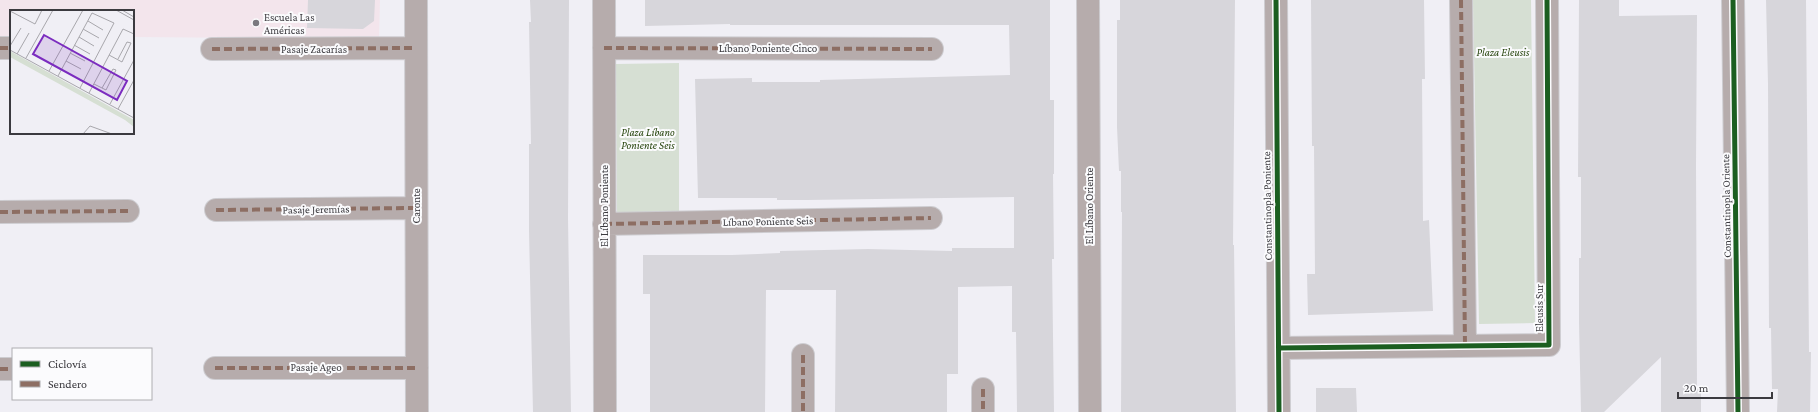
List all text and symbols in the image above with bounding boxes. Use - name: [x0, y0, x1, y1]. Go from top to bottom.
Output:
- inset map: [10, 10, 134, 134]
- place label: Escuela Las Américas: [264, 11, 314, 36]
- marker: Escuela Las Américas: [251, 18, 261, 28]
- street label: Líbano Poniente Cinco: [719, 42, 818, 54]
- street label: Pasaje Zacarías: [281, 43, 347, 56]
- park label: Plaza Eleusis: [1477, 46, 1530, 58]
- park label: Plaza Líbano Poniente Seis: [621, 126, 675, 151]
- street label: Constantinopla Poniente: [1260, 151, 1275, 261]
- street label: Constantinopla Oriente: [1719, 154, 1734, 258]
- street label: El Líbano Poniente: [598, 165, 610, 247]
- street label: El Líbano Oriente: [1083, 167, 1095, 244]
- street label: Caronte: [410, 188, 422, 223]
- street label: Pasaje Jeremías: [282, 202, 350, 217]
- street label: Líbano Poniente Seis: [723, 214, 813, 228]
- street label: Eleusis Sur: [1533, 284, 1545, 332]
- legend: [12, 348, 152, 400]
- text: Ciclovía: [48, 357, 87, 371]
- street label: Pasaje Ageo: [290, 361, 342, 374]
- scale bar: [1678, 374, 1772, 400]
- text: Sendero: [48, 377, 87, 391]
- text: 20 m: [1684, 381, 1709, 395]

